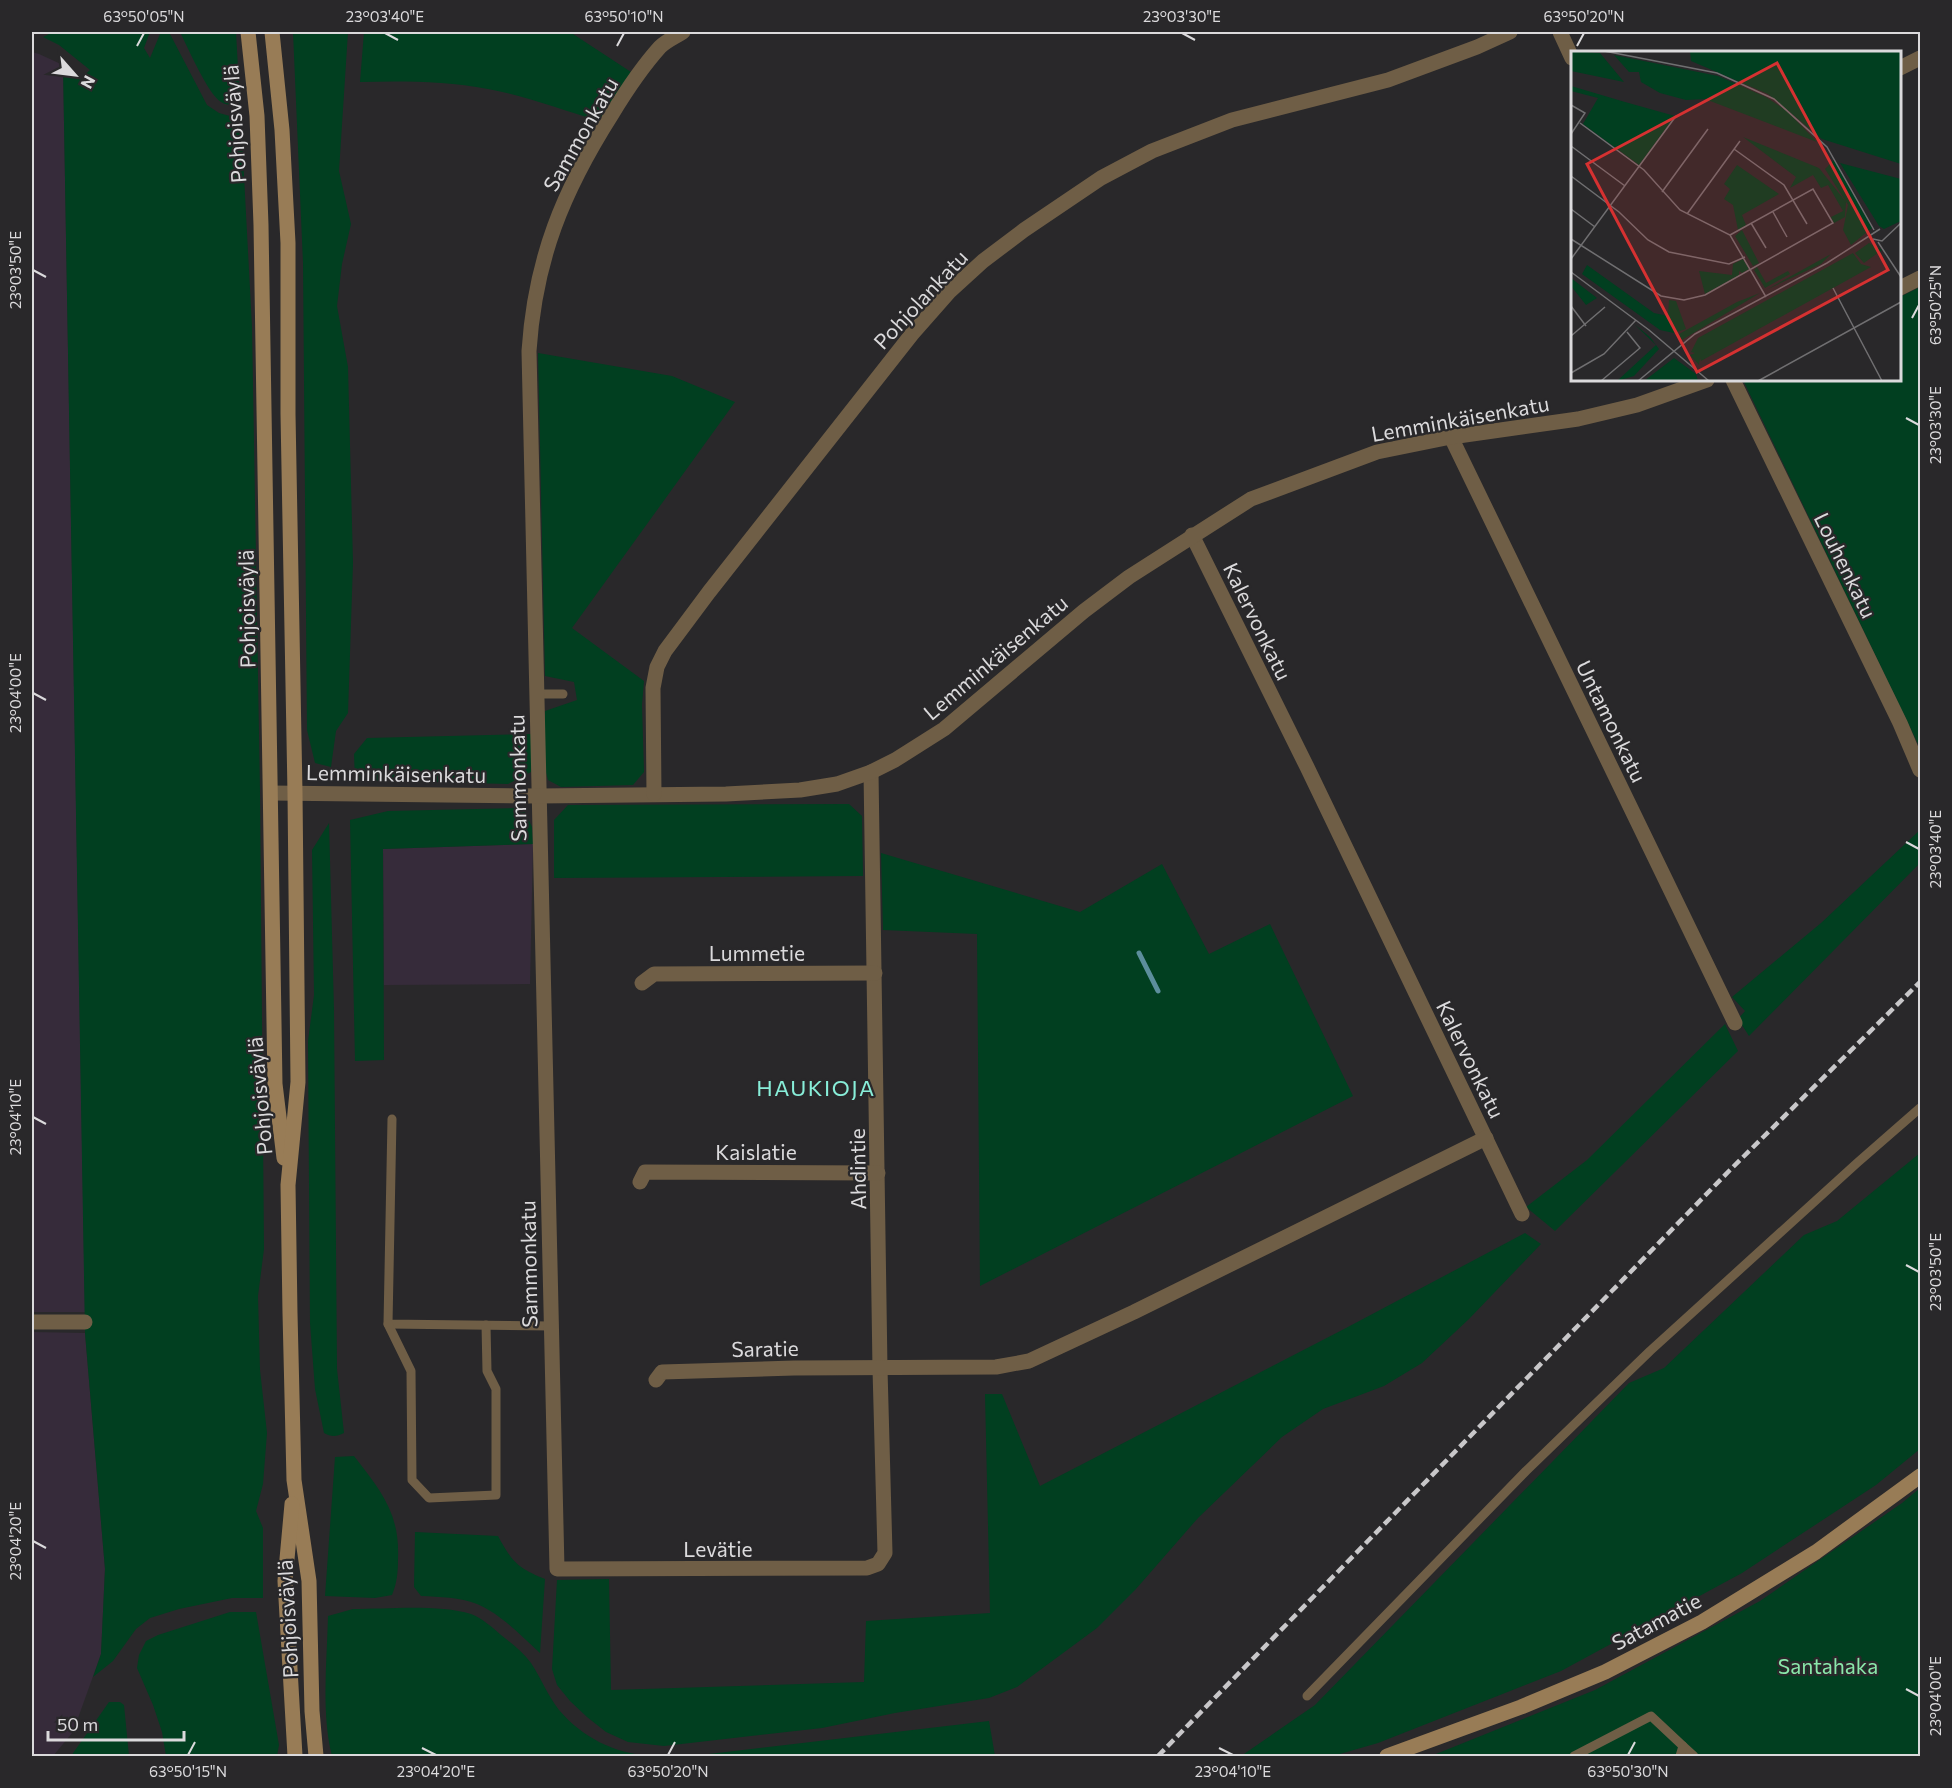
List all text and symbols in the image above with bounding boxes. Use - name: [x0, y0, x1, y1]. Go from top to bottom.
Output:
- text: 63°50'05"N: [103, 7, 185, 25]
- text: 23°03'40"E: [346, 7, 424, 25]
- text: 63°50'10"N: [584, 7, 664, 25]
- text: 23°03'30"E: [1143, 7, 1221, 25]
- text: 63°50'20"N: [1543, 7, 1625, 25]
- north arrow: [45, 45, 105, 105]
- inset map: [1571, 51, 1901, 381]
- street label: Pohjoisväylä: [217, 64, 251, 184]
- text: N: [77, 73, 100, 92]
- street label: Sammonkatu: [537, 73, 623, 195]
- text: 23°03'50"E: [6, 231, 24, 309]
- street label: Pohjolankatu: [868, 244, 972, 354]
- text: 63°50'25"N: [1926, 265, 1944, 345]
- text: 23°03'30"E: [1926, 386, 1944, 464]
- street label: Lemminkäisenkatu: [1369, 390, 1551, 446]
- street label: Louhenkatu: [1810, 508, 1882, 622]
- street label: Pohjoisväylä: [232, 550, 260, 668]
- street label: Kalervonkatu: [1219, 558, 1297, 684]
- street label: Lemminkäisenkatu: [918, 590, 1072, 724]
- text: 23°04'00"E: [6, 653, 24, 733]
- street label: Untamonkatu: [1572, 656, 1652, 786]
- street label: Sammonkatu: [503, 714, 531, 842]
- street label: Lemminkäisenkatu: [306, 759, 486, 787]
- text: 23°03'40"E: [1926, 810, 1944, 888]
- street label: Lummetie: [709, 940, 805, 965]
- street label: Kalervonkatu: [1432, 996, 1510, 1122]
- street label: Pohjoisväylä: [241, 1036, 277, 1156]
- district label: HAUKIOJA: [756, 1074, 876, 1101]
- text: 23°04'10"E: [6, 1079, 24, 1155]
- street label: Ahdintie: [844, 1128, 870, 1210]
- street label: Kaislatie: [715, 1139, 797, 1164]
- street label: Sammonkatu: [514, 1200, 542, 1328]
- text: 23°03'50"E: [1926, 1233, 1944, 1311]
- street label: Saratie: [731, 1335, 799, 1361]
- text: 23°04'20"E: [6, 1502, 24, 1580]
- street label: Levätie: [683, 1536, 753, 1561]
- street label: Pohjoisväylä: [271, 1559, 303, 1679]
- street label: Satamatie: [1607, 1587, 1705, 1655]
- park label: Santahaka: [1778, 1653, 1878, 1678]
- text: 23°04'00"E: [1926, 1656, 1944, 1736]
- scale bar: [48, 1704, 184, 1742]
- text: 50 m: [57, 1713, 98, 1735]
- text: 63°50'15"N: [149, 1762, 227, 1780]
- text: 23°04'20"E: [397, 1762, 475, 1780]
- text: 63°50'20"N: [627, 1762, 709, 1780]
- text: 23°04'10"E: [1195, 1762, 1271, 1780]
- text: 63°50'30"N: [1587, 1762, 1669, 1780]

